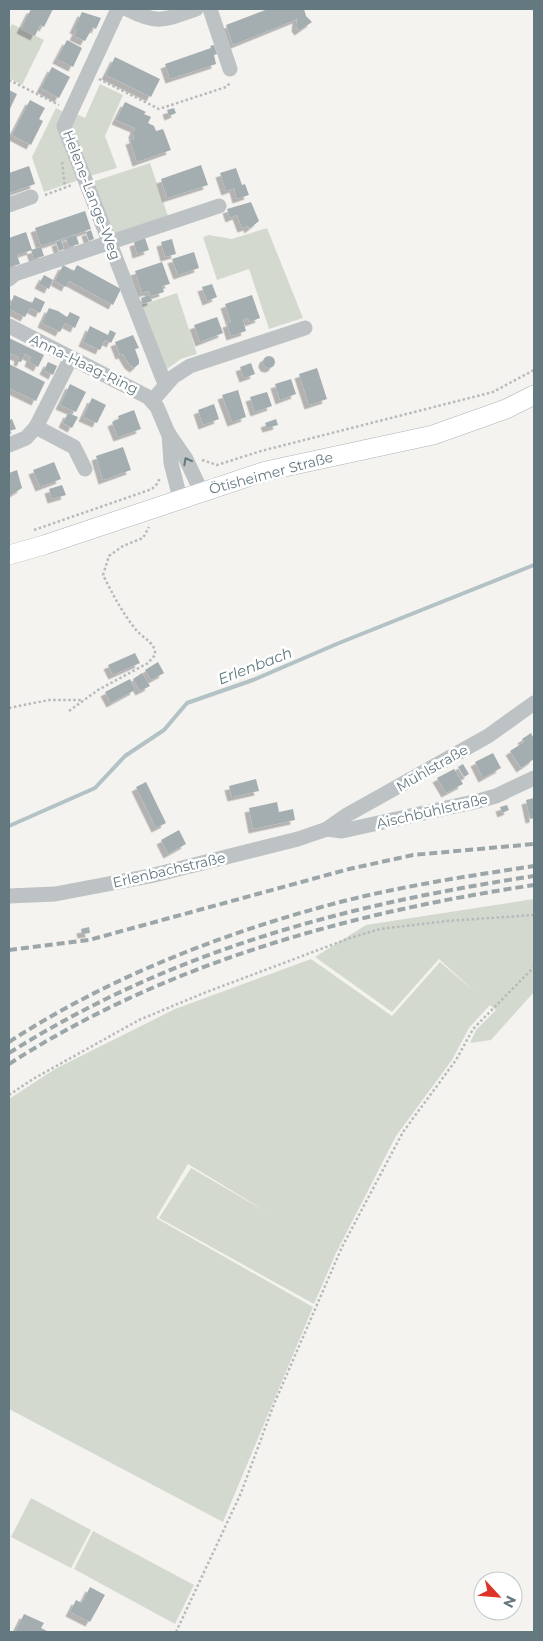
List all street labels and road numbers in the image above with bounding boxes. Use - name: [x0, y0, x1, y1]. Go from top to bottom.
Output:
- street label: Helene-Lange-Weg: [59, 128, 125, 262]
- street label: Anna-Haag-Ring: [27, 330, 141, 398]
- street label: Ötisheimer Straße: [207, 448, 335, 498]
- street label: Mühlstraße: [393, 740, 471, 796]
- street label: Aischbühlstraße: [375, 789, 489, 833]
- street label: Erlenbachstraße: [111, 848, 227, 892]

